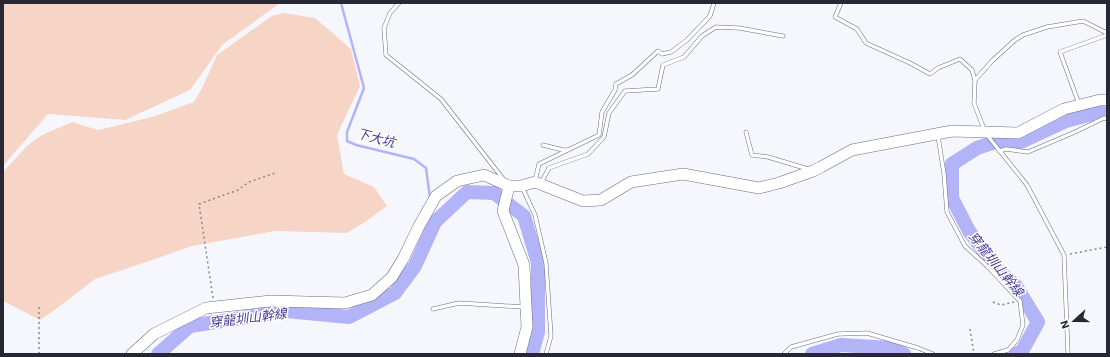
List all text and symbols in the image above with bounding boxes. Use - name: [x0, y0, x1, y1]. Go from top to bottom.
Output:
- water label: 下大坑: [355, 126, 399, 151]
- water label: 穿龍圳山幹線: [966, 229, 1028, 301]
- north arrow: [1054, 301, 1094, 341]
- water label: 穿龍圳山幹線: [208, 306, 290, 330]
- text: N: [1058, 318, 1073, 331]

